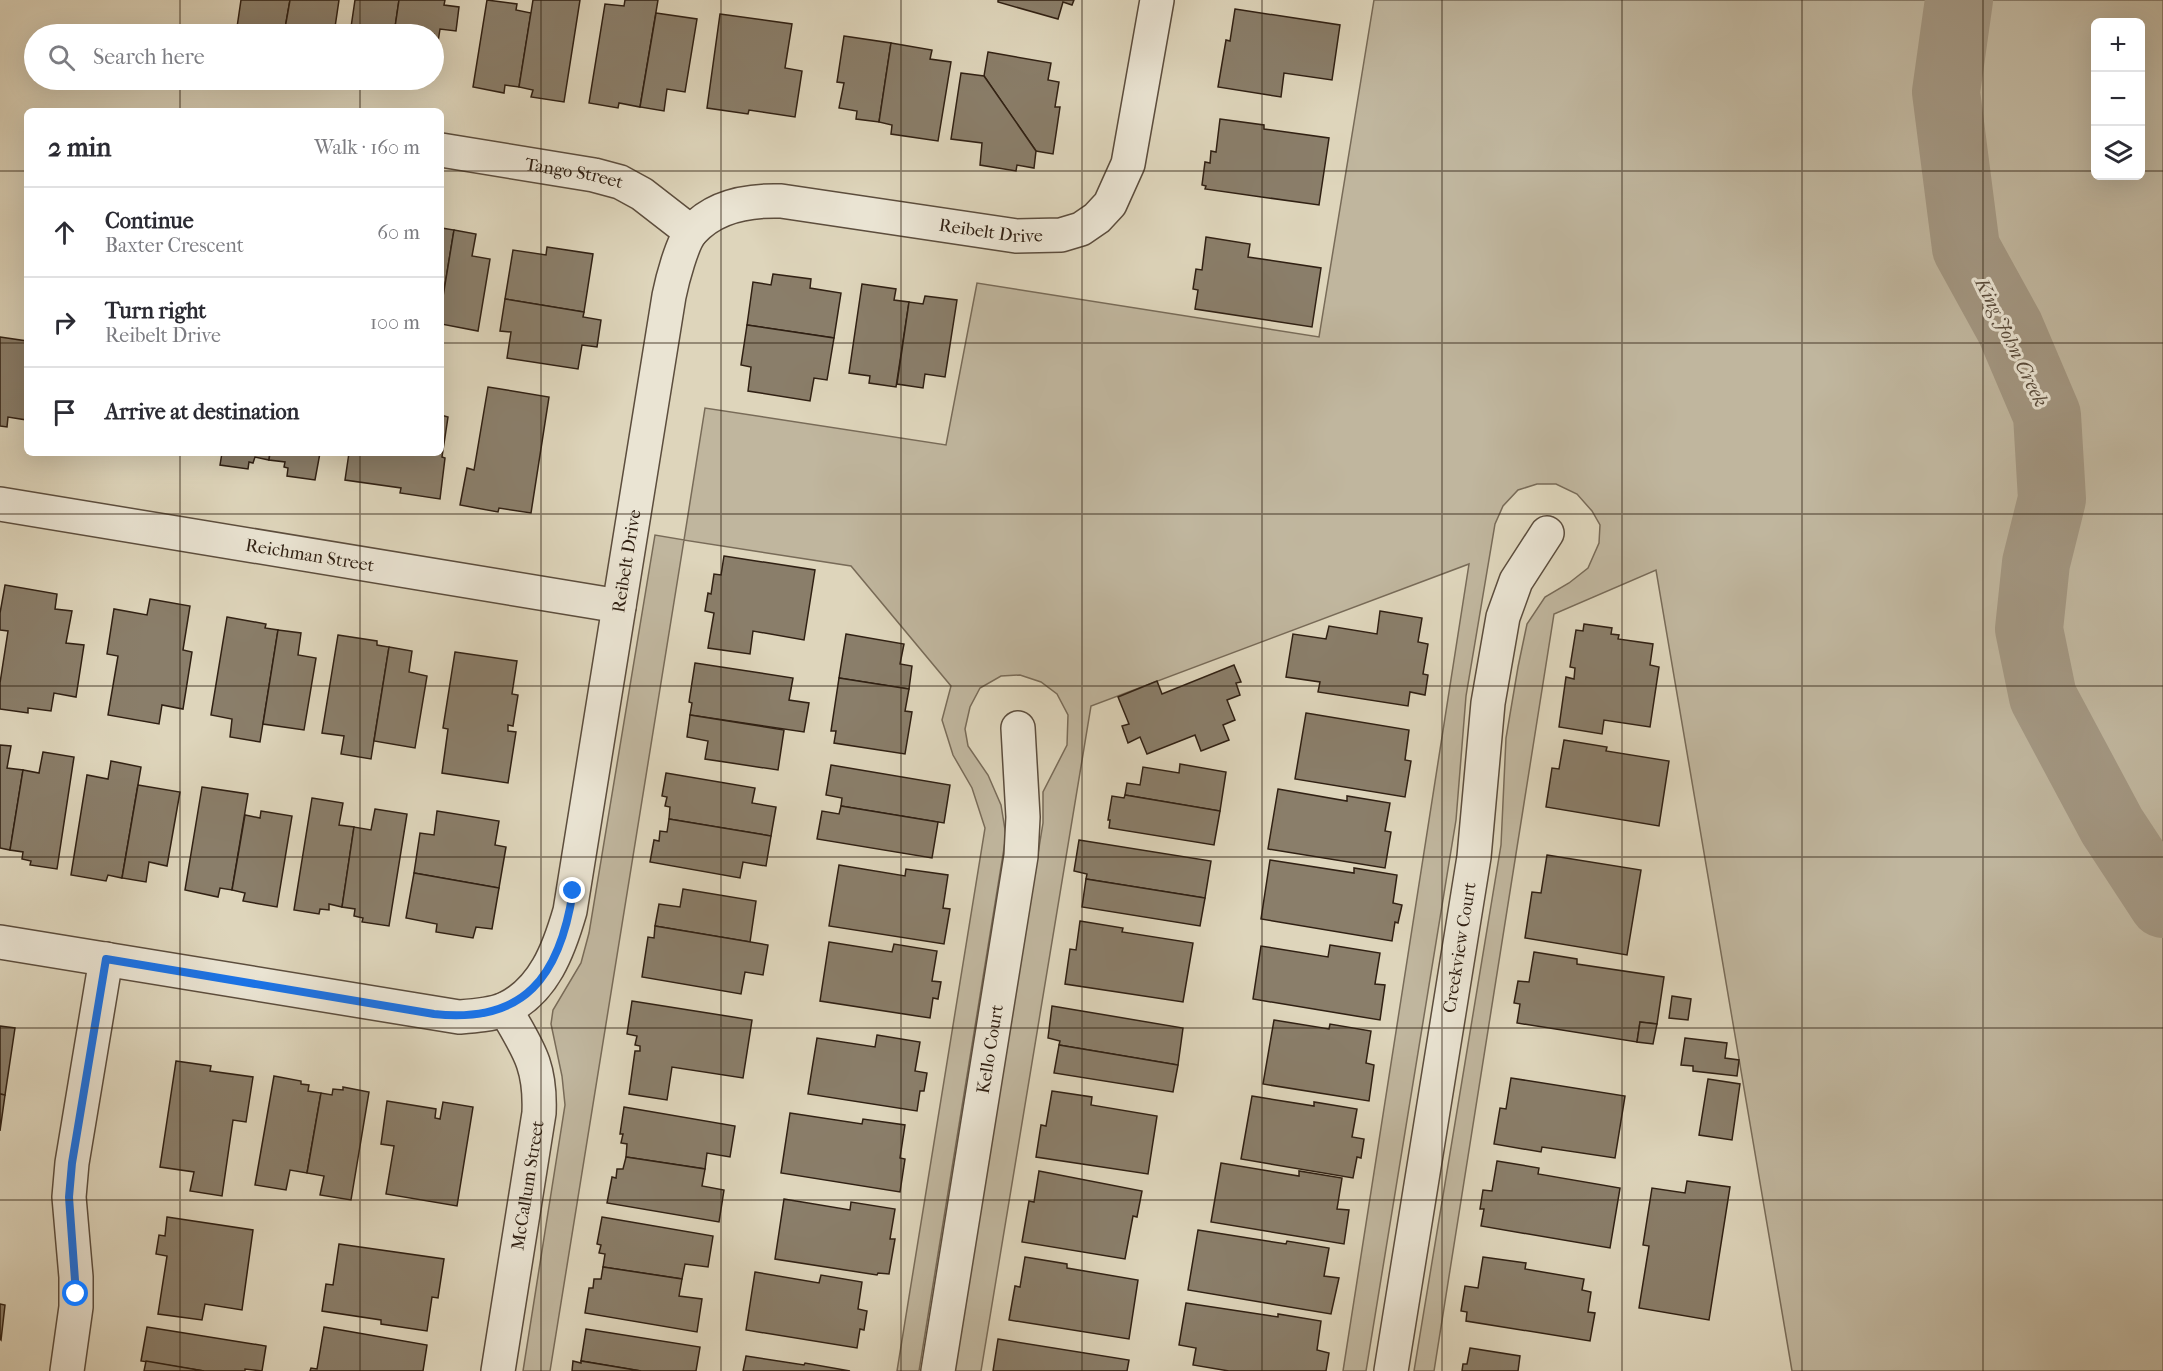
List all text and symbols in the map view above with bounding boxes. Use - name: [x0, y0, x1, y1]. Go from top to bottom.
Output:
- map controls: [2091, 18, 2145, 180]
- button: +: [2091, 18, 2145, 72]
- search box: [24, 24, 444, 90]
- icon: search: [45, 41, 78, 74]
- text: Search here: [93, 44, 205, 70]
- button: −: [2091, 72, 2145, 126]
- button: layers: [2091, 126, 2145, 180]
- text: 2 min: [48, 132, 111, 163]
- text: Walk · 160 m: [314, 136, 420, 159]
- street label: Tango Street: [523, 154, 626, 193]
- text: Continue: [105, 208, 194, 234]
- street label: Reibelt Drive: [938, 215, 1043, 247]
- icon: ahead: [48, 216, 81, 249]
- text: 60 m: [377, 221, 420, 244]
- text: Baxter Crescent: [105, 234, 244, 257]
- water label: King John Creek: [1969, 272, 2053, 411]
- text: Turn right: [105, 298, 206, 324]
- icon: right: [48, 306, 81, 339]
- text: 100 m: [370, 311, 420, 334]
- text: Reibelt Drive: [105, 324, 221, 347]
- icon: arrive: [48, 396, 81, 429]
- text: Arrive at destination: [105, 399, 299, 425]
- street label: Reibelt Drive: [608, 508, 646, 614]
- street label: Reichman Street: [244, 535, 376, 577]
- route end: [559, 877, 585, 903]
- street label: Creekview Court: [1439, 880, 1481, 1015]
- street label: Kello Court: [973, 1003, 1008, 1095]
- street label: McCallum Street: [507, 1118, 549, 1252]
- route start: [62, 1280, 88, 1306]

